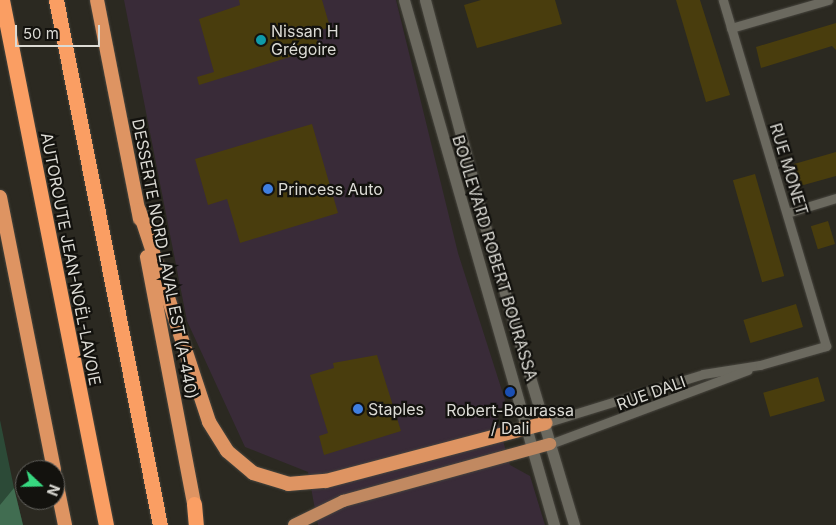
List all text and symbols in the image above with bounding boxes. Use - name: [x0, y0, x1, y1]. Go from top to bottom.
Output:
- scale bar: [18, 15, 102, 47]
- place label: Nissan H Grégoire: [271, 21, 339, 59]
- text: 50 m: [23, 24, 59, 43]
- marker: Nissan H Grégoire: [255, 34, 267, 46]
- street label: DESSERTE NORD LAVAL EST (A-440): [128, 117, 202, 401]
- street label: RUE MONET: [766, 121, 812, 217]
- street label: AUTOROUTE JEAN-NOËL-LAVOIE: [37, 131, 105, 387]
- street label: BOULEVARD ROBERT BOURASSA: [448, 133, 542, 383]
- place label: Princess Auto: [278, 179, 383, 199]
- marker: Princess Auto: [262, 183, 274, 195]
- street label: RUE DALI: [614, 372, 688, 414]
- marker: Robert-Bourassa / Dali: [504, 386, 516, 398]
- place label: Staples: [368, 399, 424, 419]
- place label: Robert-Bourassa / Dali: [446, 400, 574, 438]
- marker: Staples: [352, 403, 364, 415]
- north arrow: [15, 460, 65, 510]
- text: N: [44, 482, 63, 498]

